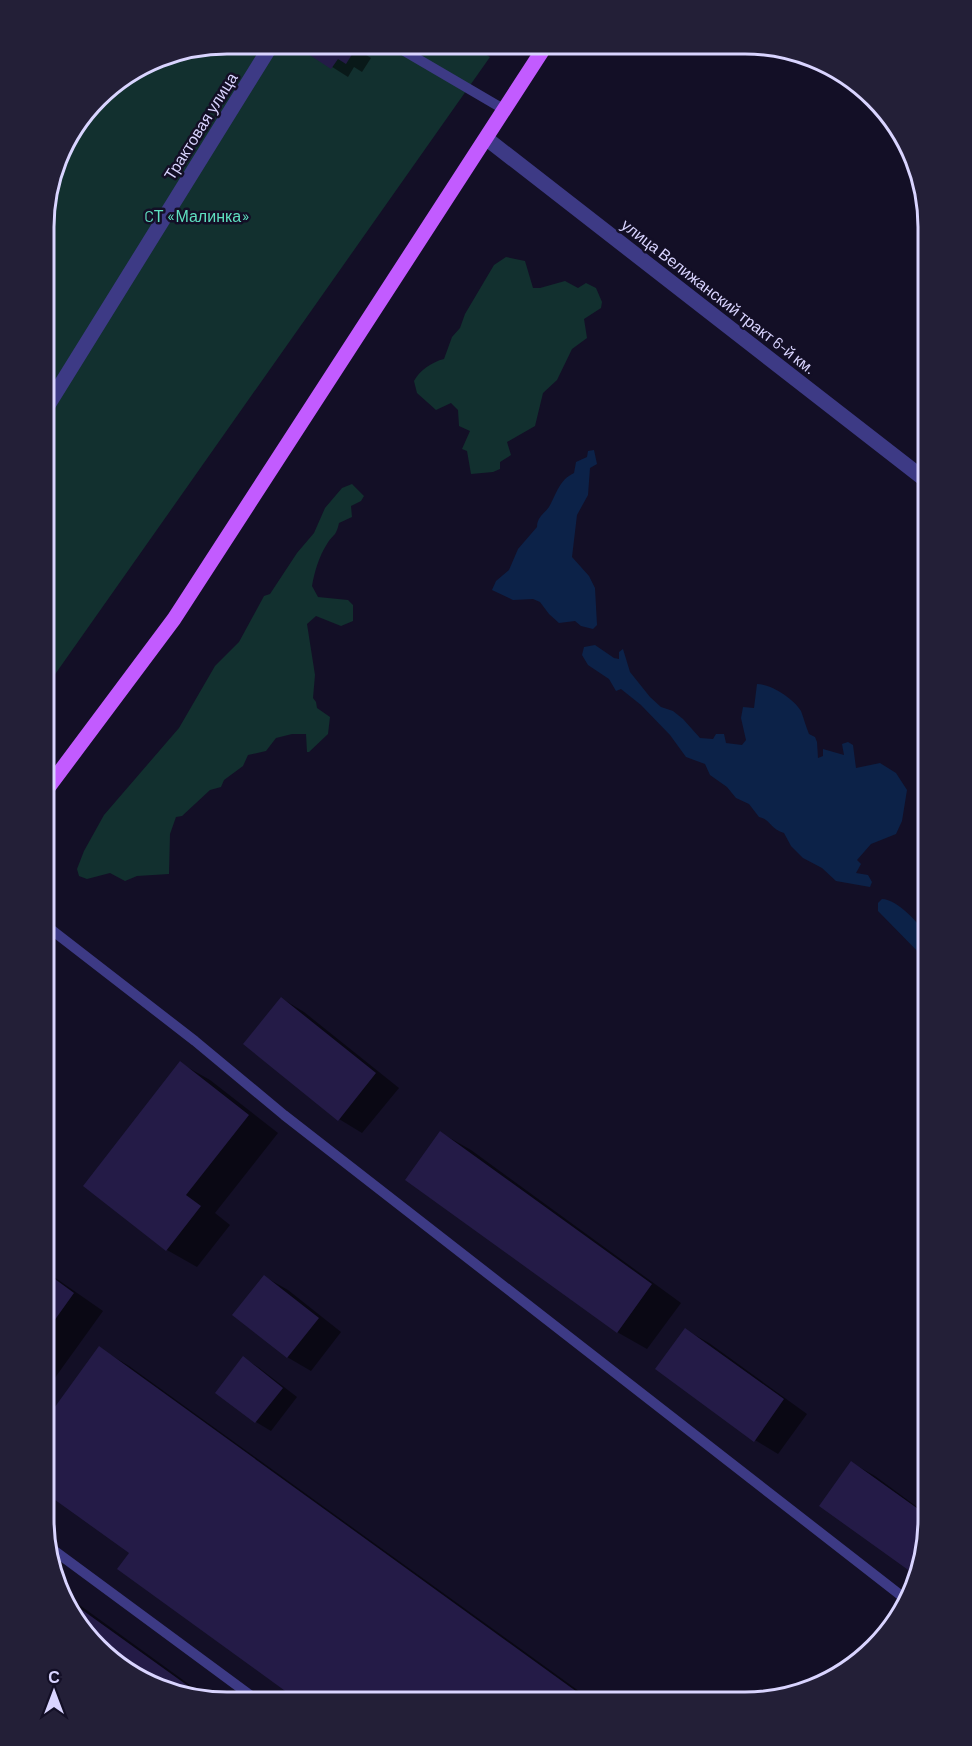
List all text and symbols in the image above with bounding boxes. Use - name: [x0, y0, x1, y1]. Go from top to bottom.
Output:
- street label: Трактовая улица: [159, 69, 241, 183]
- park label: CТ «Малинка»: [144, 206, 250, 225]
- street label: улица Велижанский тракт 6-й км.: [618, 214, 820, 378]
- north arrow: [24, 1662, 84, 1722]
- text: С: [48, 1667, 60, 1686]

